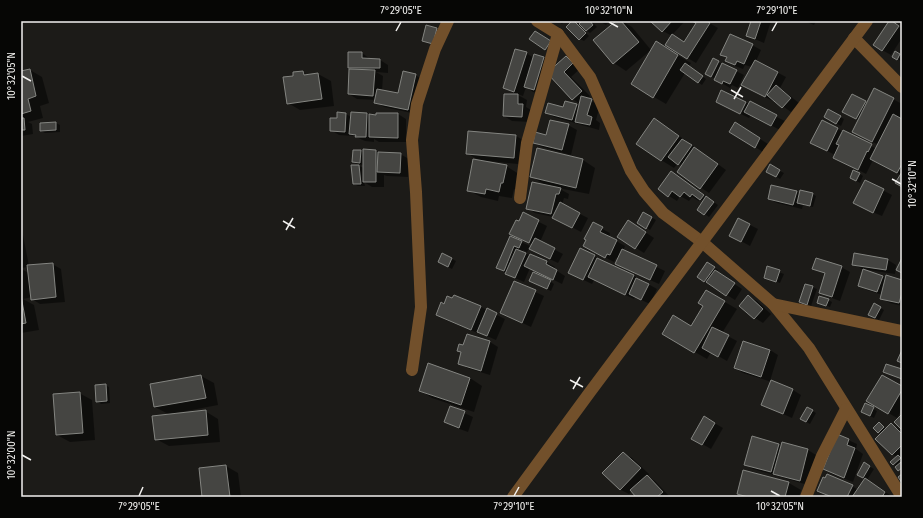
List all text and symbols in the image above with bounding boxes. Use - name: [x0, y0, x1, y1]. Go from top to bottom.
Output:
- text: 7°29'05"E: [380, 5, 422, 17]
- text: 10°32'10"N: [585, 5, 633, 17]
- text: 7°29'10"E: [756, 5, 798, 17]
- text: 10°32'05"N: [6, 52, 18, 100]
- text: 10°32'10"N: [907, 160, 919, 208]
- text: 10°32'00"N: [6, 431, 18, 479]
- text: 7°29'05"E: [118, 501, 160, 513]
- text: 7°29'10"E: [493, 501, 535, 513]
- text: 10°32'05"N: [756, 501, 804, 513]

